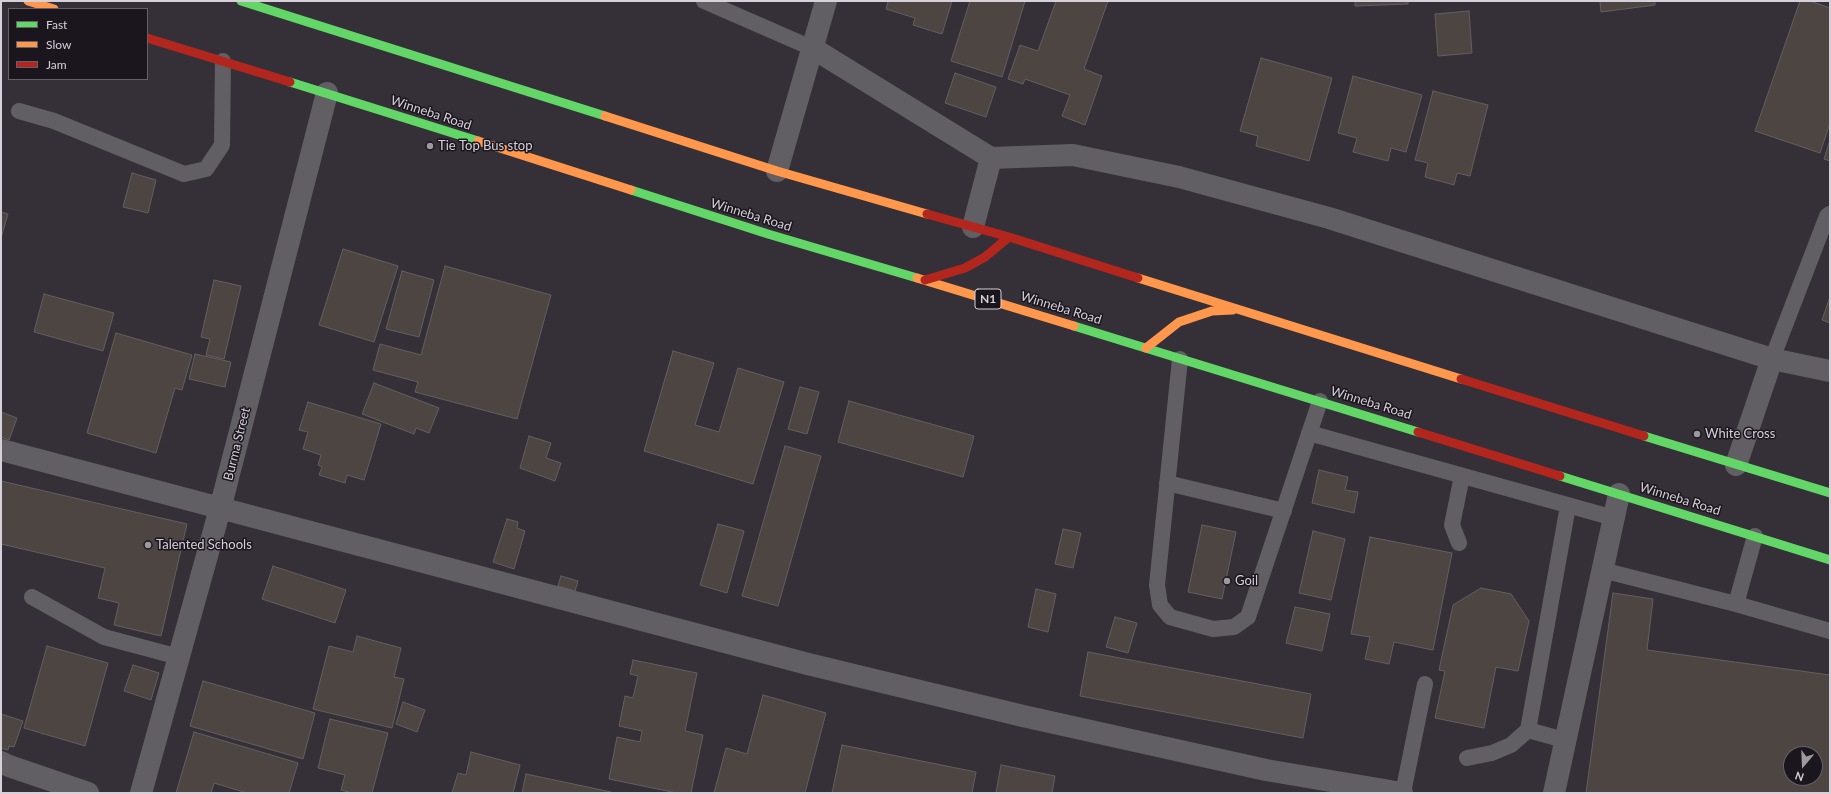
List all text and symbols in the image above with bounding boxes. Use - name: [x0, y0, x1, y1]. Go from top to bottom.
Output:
- legend: [8, 8, 148, 80]
- text: Fast: [46, 17, 67, 32]
- text: Slow: [46, 37, 71, 52]
- text: Jam: [46, 57, 67, 72]
- street label: Winneba Road: [389, 93, 473, 133]
- place label: Tie Top Bus stop: [438, 138, 532, 154]
- marker: Tie Top Bus stop: [425, 141, 435, 151]
- street label: Winneba Road: [709, 195, 793, 235]
- street label: Winneba Road: [1019, 288, 1103, 328]
- road number: N1: [975, 289, 1001, 309]
- street label: Winneba Road: [1329, 383, 1413, 423]
- street label: Burma Street: [220, 406, 254, 482]
- place label: White Cross: [1705, 426, 1775, 442]
- marker: White Cross: [1692, 429, 1702, 439]
- street label: Winneba Road: [1638, 479, 1722, 519]
- place label: Talented Schools: [156, 537, 252, 553]
- marker: Talented Schools: [143, 540, 153, 550]
- place label: Goil: [1235, 573, 1258, 589]
- marker: Goil: [1222, 576, 1232, 586]
- north arrow: [1783, 746, 1823, 786]
- text: N: [1793, 769, 1805, 784]

